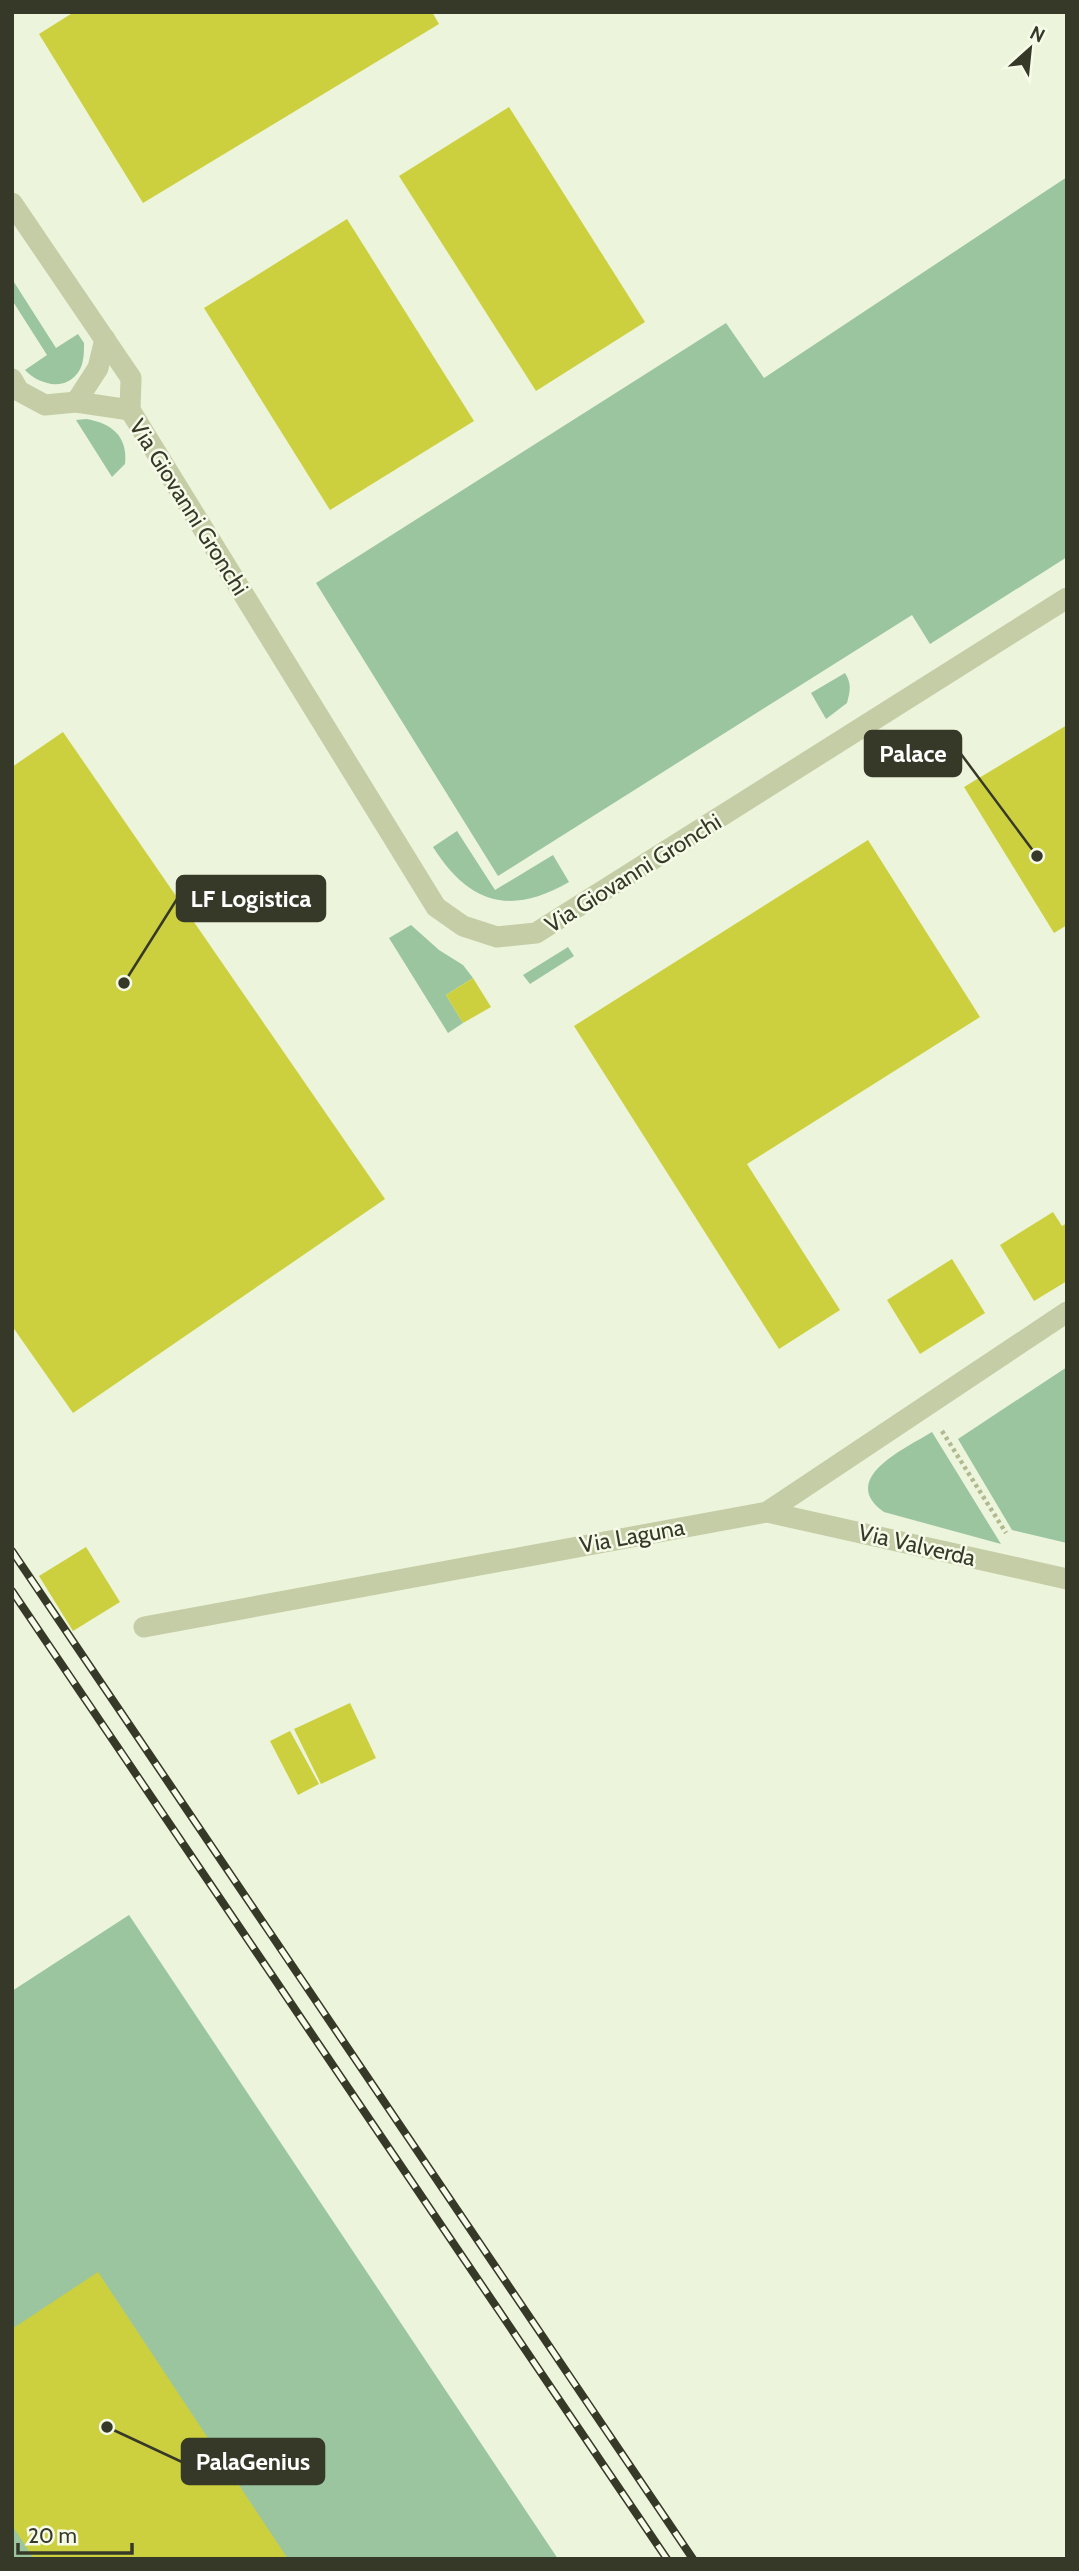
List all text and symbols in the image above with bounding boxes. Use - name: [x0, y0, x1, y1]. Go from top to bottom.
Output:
- north arrow: [995, 14, 1065, 84]
- text: N: [1026, 21, 1049, 48]
- street label: Via Giovanni Gronchi: [124, 414, 254, 600]
- callout: Palace: [865, 731, 961, 776]
- text: Palace: [879, 739, 947, 768]
- street label: Via Giovanni Gronchi: [540, 808, 726, 938]
- callout: LF Logistica: [177, 876, 325, 921]
- text: LF Logistica: [191, 884, 311, 913]
- street label: Via Laguna: [577, 1513, 687, 1559]
- street label: Via Valverda: [856, 1518, 978, 1572]
- callout: PalaGenius: [182, 2439, 324, 2484]
- text: PalaGenius: [196, 2447, 310, 2476]
- scale bar: [18, 2512, 131, 2556]
- text: 20 m: [28, 2523, 77, 2548]

